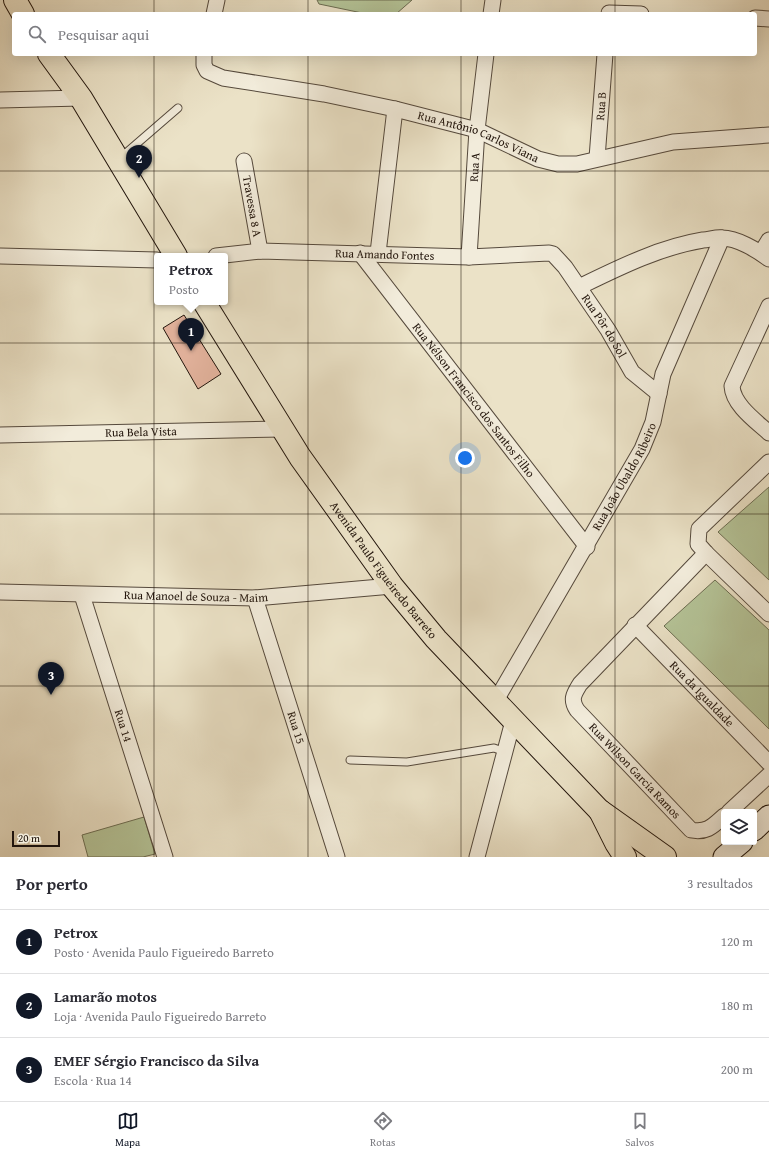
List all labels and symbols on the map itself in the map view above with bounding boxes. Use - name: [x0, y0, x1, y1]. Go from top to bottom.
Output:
- street label: Rua B: [591, 91, 610, 121]
- street label: Rua Antônio Carlos Viana: [415, 108, 541, 166]
- pin: 2: [126, 145, 152, 178]
- street label: Rua A: [466, 152, 482, 182]
- street label: Travessa 8 A: [239, 174, 266, 239]
- street label: Rua Amando Fontes: [335, 244, 435, 264]
- street label: Rua Pôr do Sol: [578, 290, 631, 361]
- pin: 1: [178, 318, 204, 351]
- street label: Rua Nélson Francisco dos Santos Filho: [409, 319, 539, 481]
- street label: Rua João Ubaldo Ribeiro: [587, 420, 660, 533]
- street label: Rua Bela Vista: [105, 422, 177, 441]
- your location: [455, 448, 475, 468]
- street label: Avenida Paulo Figueiredo Barreto: [326, 498, 441, 642]
- street label: Rua Manoel de Souza - Maim: [124, 586, 269, 606]
- street label: Rua da Igualdade: [666, 657, 738, 730]
- pin: 3: [38, 662, 64, 695]
- street label: Rua 14: [111, 707, 137, 744]
- street label: Rua 15: [283, 709, 310, 746]
- street label: Rua Wilson Garcia Ramos: [585, 719, 685, 823]
- scale bar: [12, 829, 60, 848]

